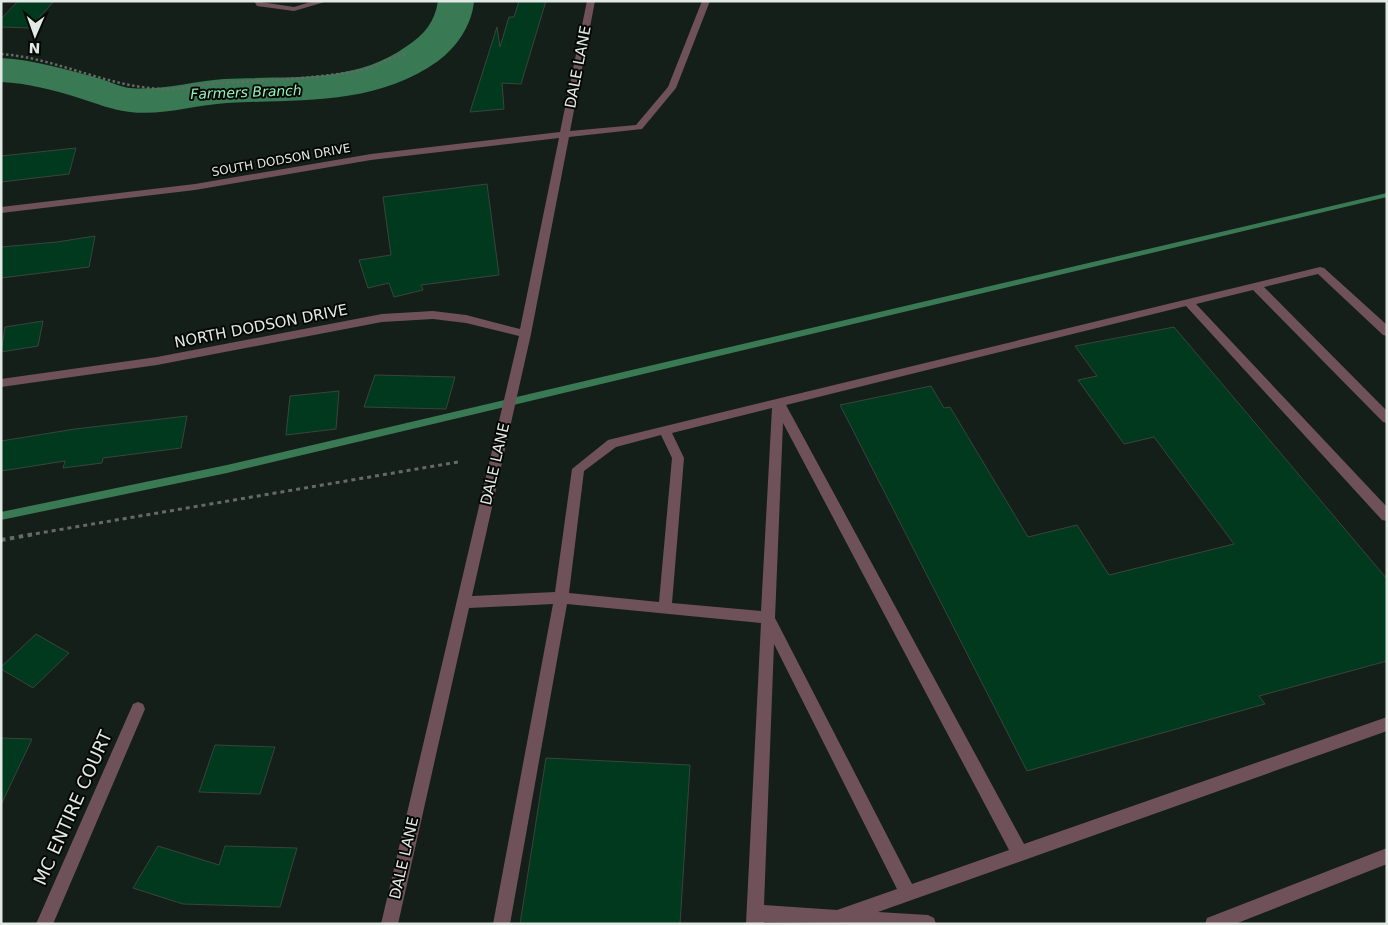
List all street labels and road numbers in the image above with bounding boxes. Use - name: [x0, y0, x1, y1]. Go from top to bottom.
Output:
- street label: DALE LANE: [561, 24, 595, 110]
- street label: SOUTH DODSON DRIVE: [211, 141, 351, 179]
- street label: NORTH DODSON DRIVE: [173, 300, 349, 352]
- street label: DALE LANE: [477, 421, 513, 507]
- street label: MC ENTIRE COURT: [29, 726, 116, 888]
- street label: DALE LANE: [386, 815, 422, 901]

